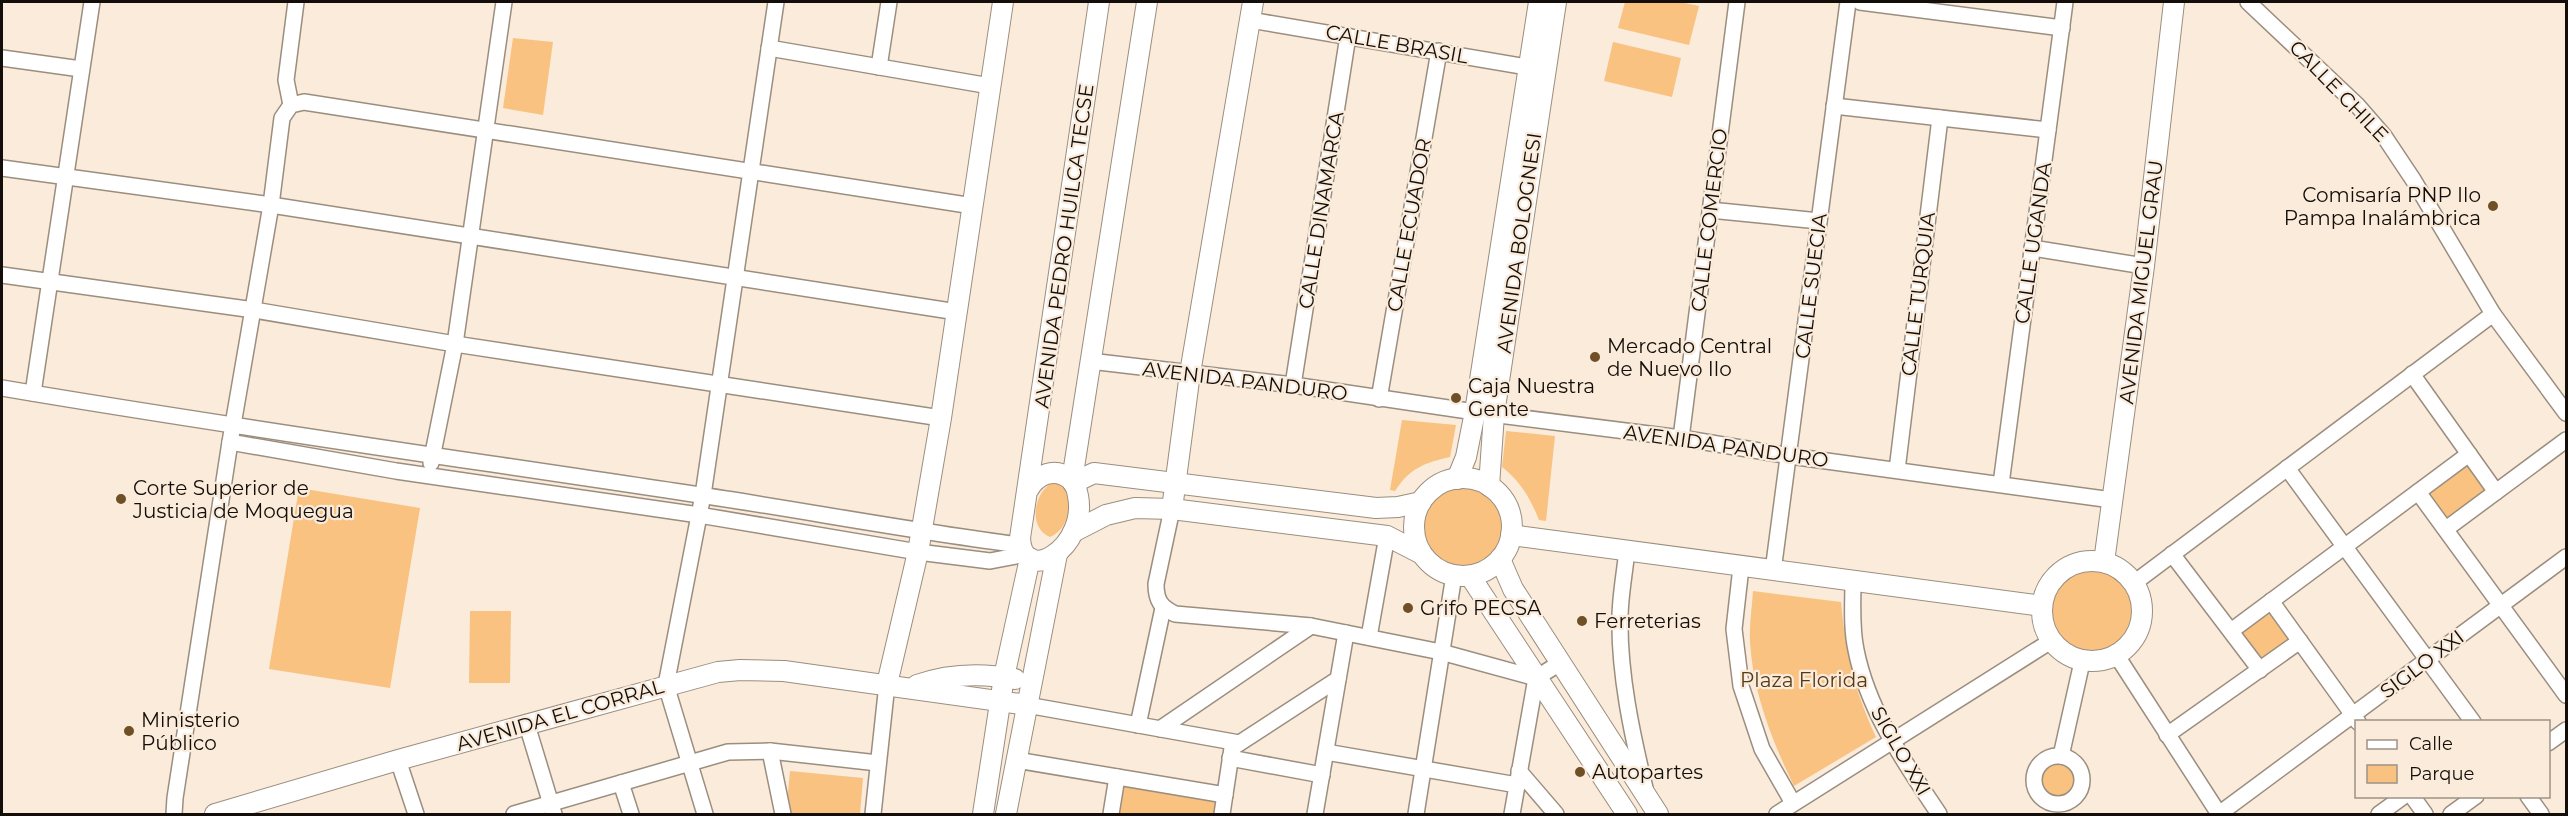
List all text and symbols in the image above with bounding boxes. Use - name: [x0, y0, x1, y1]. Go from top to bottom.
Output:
- street label: CALLE BRASIL: [1324, 20, 1470, 68]
- street label: CALLE CHILE: [2285, 35, 2393, 147]
- street label: AVENIDA PEDRO HUILCA TECSE: [1029, 82, 1099, 410]
- street label: CALLE DINAMARCA: [1294, 109, 1349, 310]
- street label: CALLE COMERCIO: [1686, 127, 1732, 313]
- street label: AVENIDA BOLOGNESI: [1492, 131, 1546, 355]
- street label: CALLE ECUADOR: [1382, 136, 1436, 314]
- street label: AVENIDA MIGUEL GRAU: [2114, 159, 2168, 405]
- street label: CALLE UGANDA: [2010, 160, 2056, 325]
- place label: Comisaría PNP Ilo Pampa Inalámbrica: [2284, 183, 2481, 230]
- marker: Comisaría PNP Ilo Pampa Inalámbrica: [2486, 199, 2500, 213]
- street label: CALLE TURQUIA: [1896, 210, 1940, 377]
- street label: CALLE SUECIA: [1790, 211, 1832, 360]
- place label: Mercado Central de Nuevo Ilo: [1607, 334, 1772, 381]
- marker: Mercado Central de Nuevo Ilo: [1588, 350, 1602, 364]
- street label: AVENIDA PANDURO: [1141, 357, 1349, 405]
- place label: Caja Nuestra Gente: [1468, 374, 1595, 421]
- marker: Caja Nuestra Gente: [1449, 391, 1463, 405]
- street label: AVENIDA PANDURO: [1622, 420, 1830, 472]
- place label: Corte Superior de Justicia de Moquegua: [132, 476, 354, 523]
- marker: Corte Superior de Justicia de Moquegua: [114, 492, 128, 506]
- place label: Grifo PECSA: [1420, 596, 1542, 620]
- marker: Grifo PECSA: [1401, 601, 1415, 615]
- place label: Ferreterias: [1594, 609, 1701, 633]
- marker: Ferreterias: [1575, 614, 1589, 628]
- street label: SIGLO XXI: [2375, 625, 2469, 703]
- park label: Plaza Florida: [1740, 668, 1868, 692]
- street label: AVENIDA EL CORRAL: [454, 674, 667, 756]
- street label: SIGLO XXI: [1866, 702, 1936, 800]
- place label: Ministerio Público: [141, 708, 240, 755]
- legend: [2355, 720, 2550, 798]
- marker: Ministerio Público: [122, 724, 136, 738]
- text: Calle: [2409, 733, 2453, 755]
- place label: Autopartes: [1592, 760, 1703, 784]
- text: Parque: [2409, 763, 2475, 785]
- marker: Autopartes: [1573, 765, 1587, 779]

